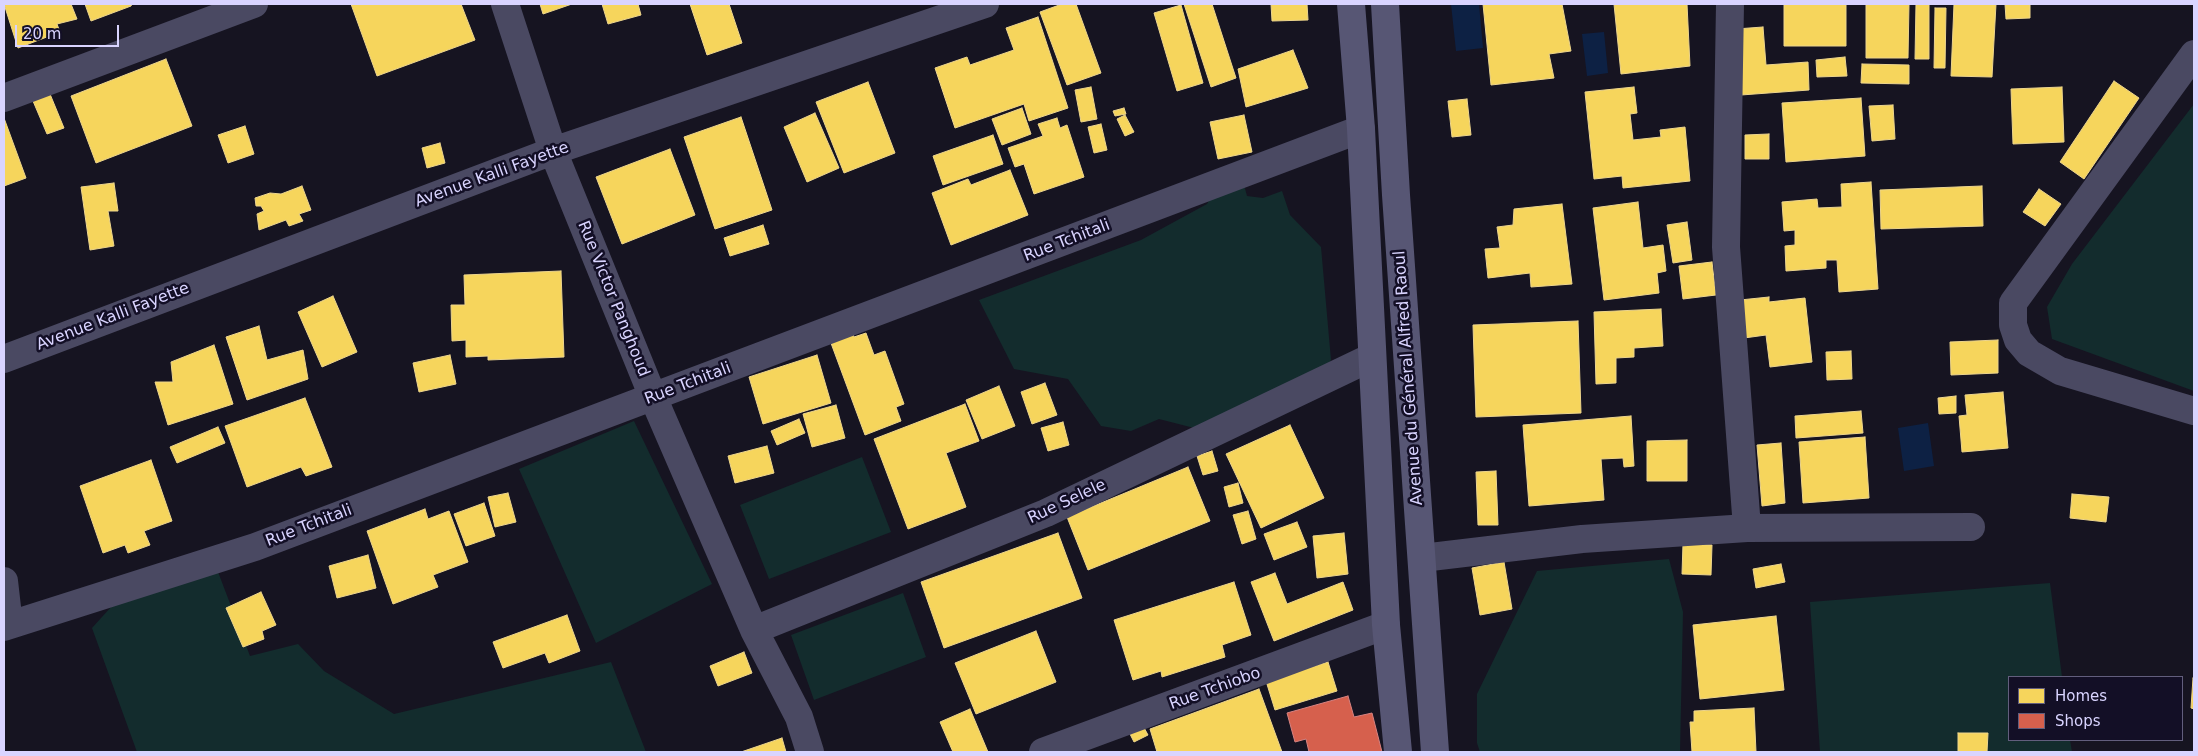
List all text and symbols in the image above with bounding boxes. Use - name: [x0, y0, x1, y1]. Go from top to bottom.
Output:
- scale bar: [18, 15, 121, 47]
- text: 20 m: [23, 25, 61, 43]
- street label: Avenue Kalli Fayette: [413, 138, 571, 212]
- street label: Rue Tchitali: [1021, 216, 1113, 266]
- street label: Rue Victor Panghoud: [573, 218, 653, 380]
- street label: Avenue du Général Alfred Raoul: [1391, 250, 1427, 506]
- street label: Avenue Kalli Fayette: [34, 279, 192, 355]
- street label: Rue Tchitali: [642, 359, 734, 409]
- street label: Rue Selele: [1025, 476, 1109, 528]
- street label: Rue Tchitali: [263, 501, 355, 551]
- street label: Rue Tchiobo: [1167, 664, 1263, 714]
- legend: [2008, 676, 2183, 741]
- text: Homes: [2055, 687, 2107, 705]
- text: Shops: [2055, 712, 2101, 730]

